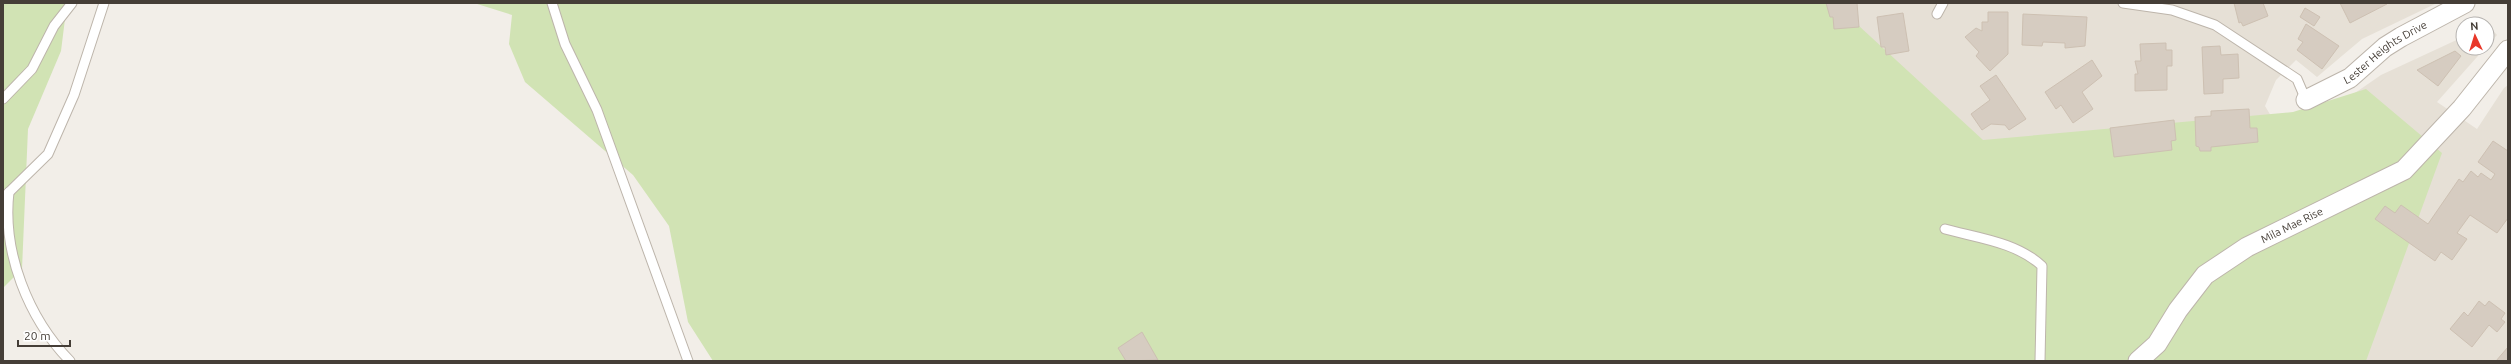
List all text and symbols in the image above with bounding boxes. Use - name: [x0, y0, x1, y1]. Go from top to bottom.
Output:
- north arrow: [2455, 16, 2495, 56]
- street label: Lester Heights Drive: [2342, 18, 2429, 86]
- text: N: [2470, 20, 2479, 32]
- street label: Mila Mae Rise: [2259, 205, 2325, 245]
- scale bar: [18, 322, 70, 348]
- text: 20 m: [24, 329, 51, 342]

